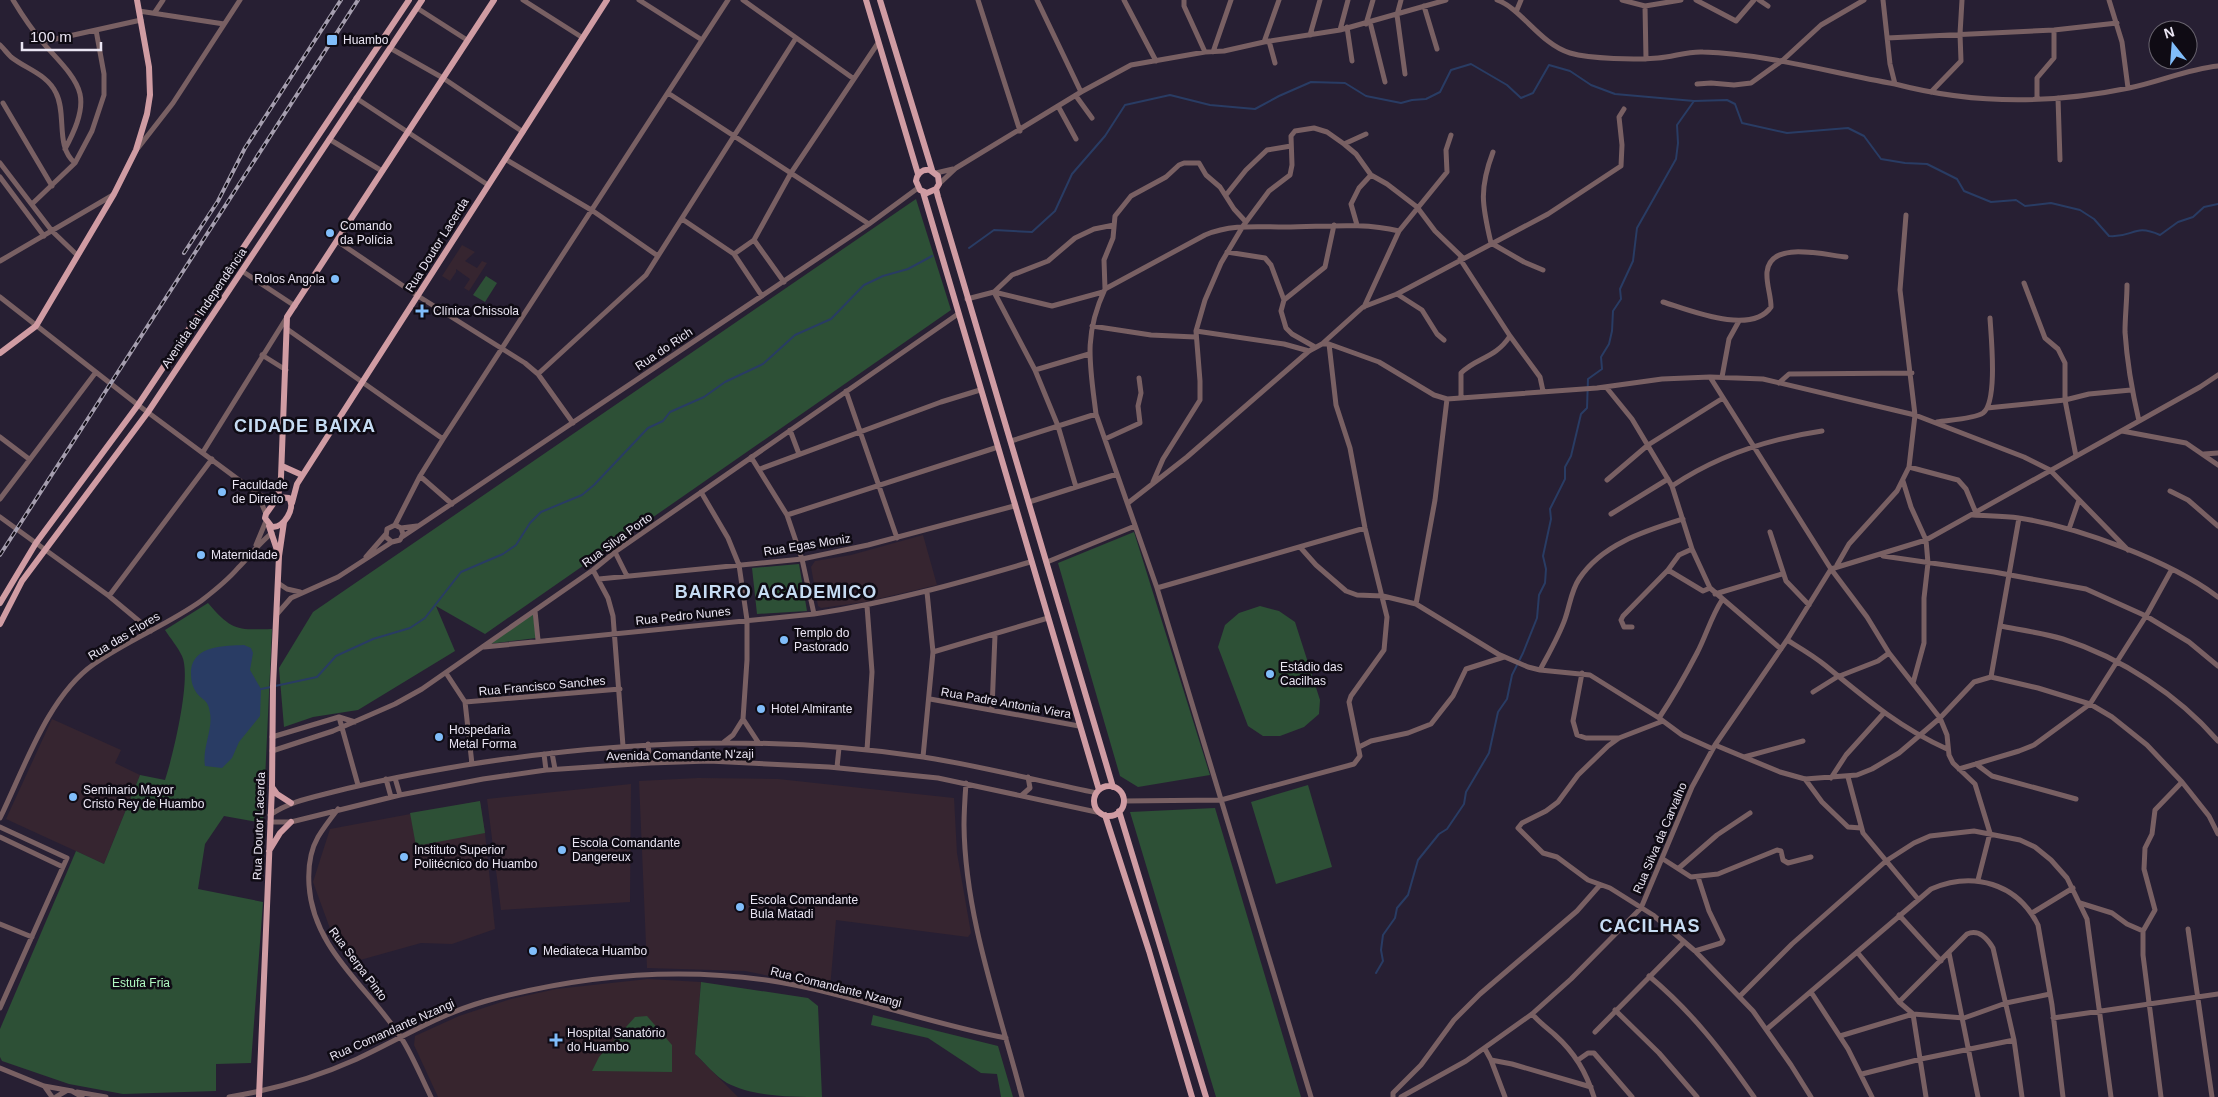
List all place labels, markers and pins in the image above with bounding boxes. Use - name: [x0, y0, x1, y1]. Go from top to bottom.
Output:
- marker: Huambo: [325, 33, 339, 47]
- place label: Huambo: [343, 33, 389, 47]
- place label: Comando da Polícia: [340, 219, 393, 247]
- marker: Comando da Polícia: [324, 227, 336, 239]
- place label: Rolos Angola: [254, 272, 325, 286]
- marker: Rolos Angola: [329, 273, 341, 285]
- marker: Clínica Chissola: [415, 304, 429, 318]
- place label: Clínica Chissola: [433, 304, 519, 318]
- place label: Faculdade de Direito: [232, 478, 288, 506]
- marker: Faculdade de Direito: [216, 486, 228, 498]
- place label: Maternidade: [211, 548, 278, 562]
- marker: Maternidade: [195, 549, 207, 561]
- place label: Templo do Pastorado: [794, 626, 850, 654]
- marker: Templo do Pastorado: [778, 634, 790, 646]
- place label: Estádio das Cacilhas: [1280, 660, 1343, 688]
- marker: Estádio das Cacilhas: [1264, 668, 1276, 680]
- place label: Hotel Almirante: [771, 702, 853, 716]
- marker: Hotel Almirante: [755, 703, 767, 715]
- place label: Hospedaria Metal Forma: [449, 723, 517, 751]
- marker: Hospedaria Metal Forma: [433, 731, 445, 743]
- place label: Seminario Mayor Cristo Rey de Huambo: [83, 783, 205, 811]
- marker: Seminario Mayor Cristo Rey de Huambo: [67, 791, 79, 803]
- place label: Escola Comandante Dangereux: [572, 836, 680, 864]
- place label: Instituto Superior Politécnico do Huambo: [414, 843, 538, 871]
- marker: Escola Comandante Dangereux: [556, 844, 568, 856]
- marker: Instituto Superior Politécnico do Huambo: [398, 851, 410, 863]
- place label: Escola Comandante Bula Matadi: [750, 893, 858, 921]
- marker: Escola Comandante Bula Matadi: [734, 901, 746, 913]
- place label: Mediateca Huambo: [543, 944, 647, 958]
- marker: Mediateca Huambo: [527, 945, 539, 957]
- place label: Hospital Sanatório do Huambo: [567, 1026, 665, 1054]
- marker: Hospital Sanatório do Huambo: [549, 1033, 563, 1047]

